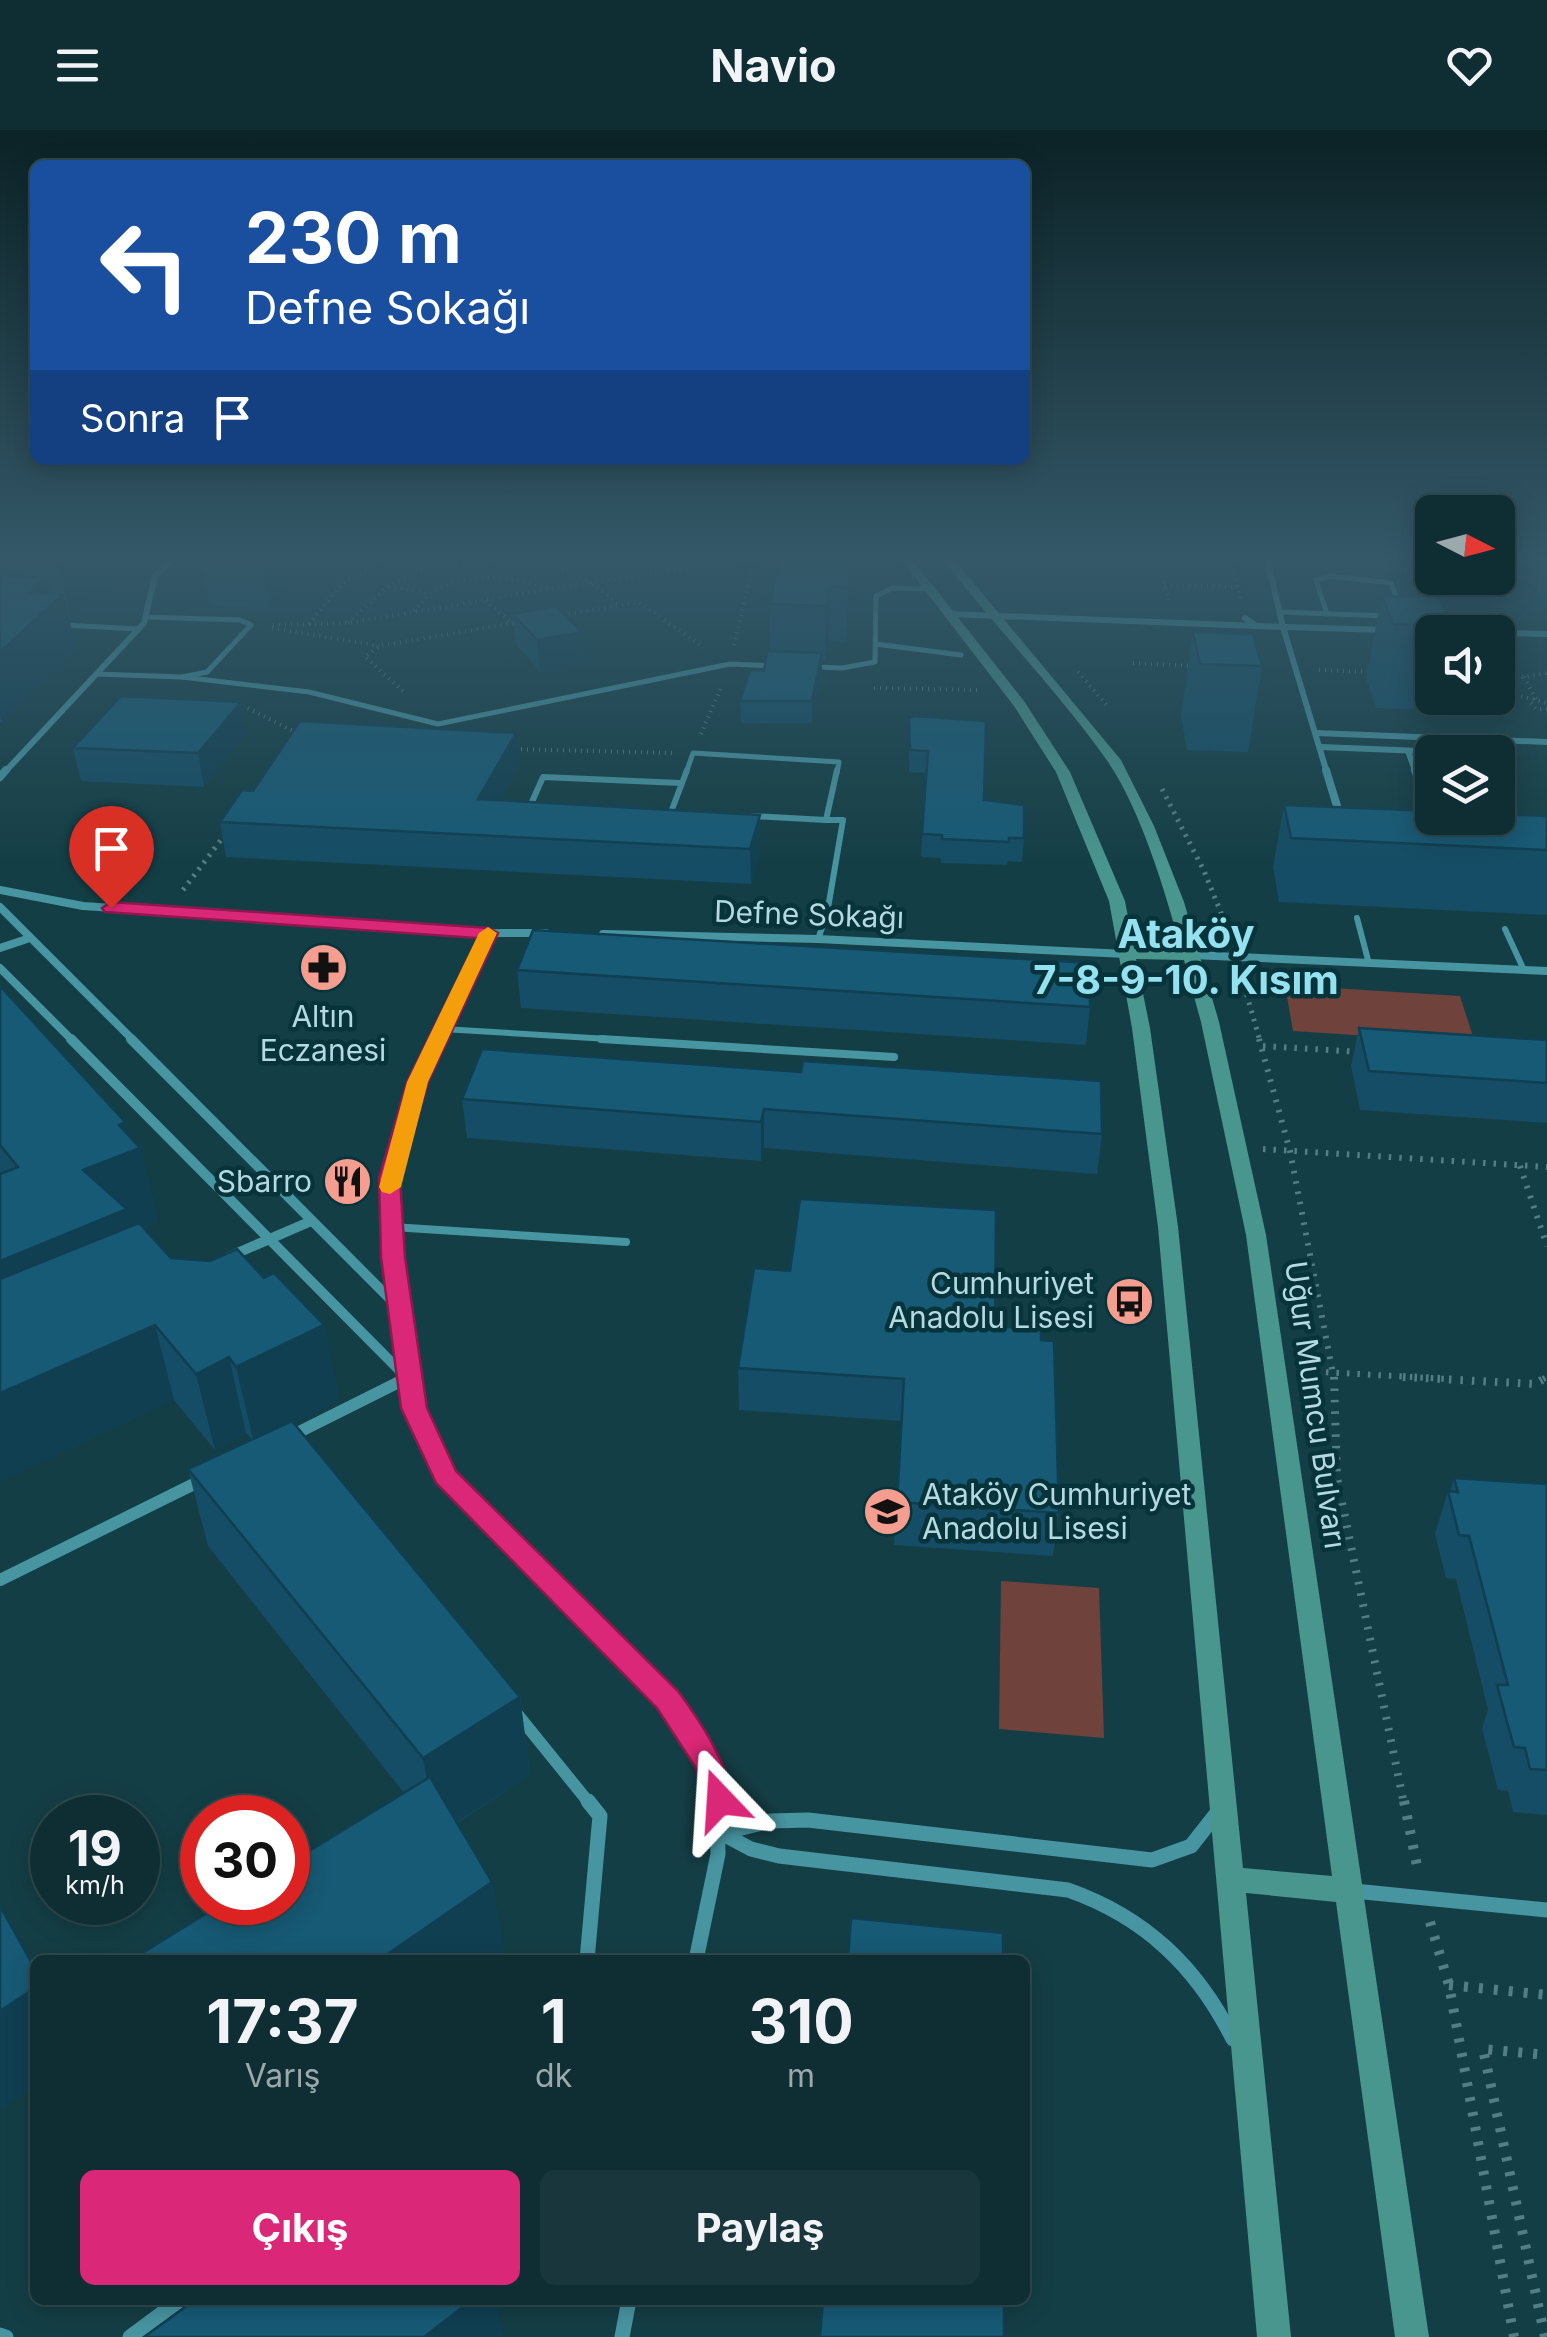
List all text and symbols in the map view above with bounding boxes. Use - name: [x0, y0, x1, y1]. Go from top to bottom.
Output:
- icon: menu: [50, 38, 105, 93]
- text: Navio: [710, 38, 837, 93]
- icon: heart: [1442, 38, 1497, 93]
- text: 230 m: [245, 195, 462, 280]
- icon: left: [80, 200, 210, 330]
- text: Defne Sokağı: [245, 280, 530, 335]
- icon: arrive: [205, 390, 260, 445]
- text: Sonra: [80, 395, 185, 441]
- north arrow: [1415, 495, 1515, 595]
- map controls: [1415, 495, 1515, 835]
- button: sound: [1415, 615, 1515, 715]
- button: layers: [1415, 735, 1515, 835]
- pin: [69, 806, 154, 909]
- icon: arrive: [84, 821, 139, 876]
- street label: Defne Sokağı: [713, 893, 905, 935]
- district label: Ataköy 7-8-9-10. Kısım: [1033, 909, 1339, 1004]
- pharmacy icon: Altın Eczanesi: [297, 942, 349, 994]
- place label: Altın Eczanesi: [260, 998, 386, 1068]
- restaurant icon: Sbarro: [321, 1156, 373, 1208]
- place label: Sbarro: [217, 1163, 312, 1199]
- street label: Uğur Mumcu Bulvarı: [1278, 1259, 1354, 1551]
- place label: Cumhuriyet Anadolu Lisesi: [888, 1265, 1094, 1335]
- bus stop icon: Cumhuriyet Anadolu Lisesi: [1103, 1275, 1155, 1327]
- place label: Ataköy Cumhuriyet Anadolu Lisesi: [922, 1476, 1192, 1546]
- school or university icon: Ataköy Cumhuriyet Anadolu Lisesi: [861, 1486, 913, 1538]
- position arrow: [668, 1748, 772, 1852]
- speed limit sign: 30: [180, 1795, 310, 1925]
- text: 19: [68, 1818, 122, 1878]
- text: km/h: [65, 1870, 125, 1900]
- text: 17:37: [206, 1985, 359, 2057]
- text: 1: [541, 1985, 567, 2057]
- text: 310: [749, 1985, 854, 2057]
- text: Varış: [245, 2056, 320, 2095]
- text: dk: [535, 2056, 572, 2095]
- text: m: [787, 2056, 815, 2095]
- button: Çıkış: [80, 2170, 520, 2285]
- button: Paylaş: [540, 2170, 980, 2285]

